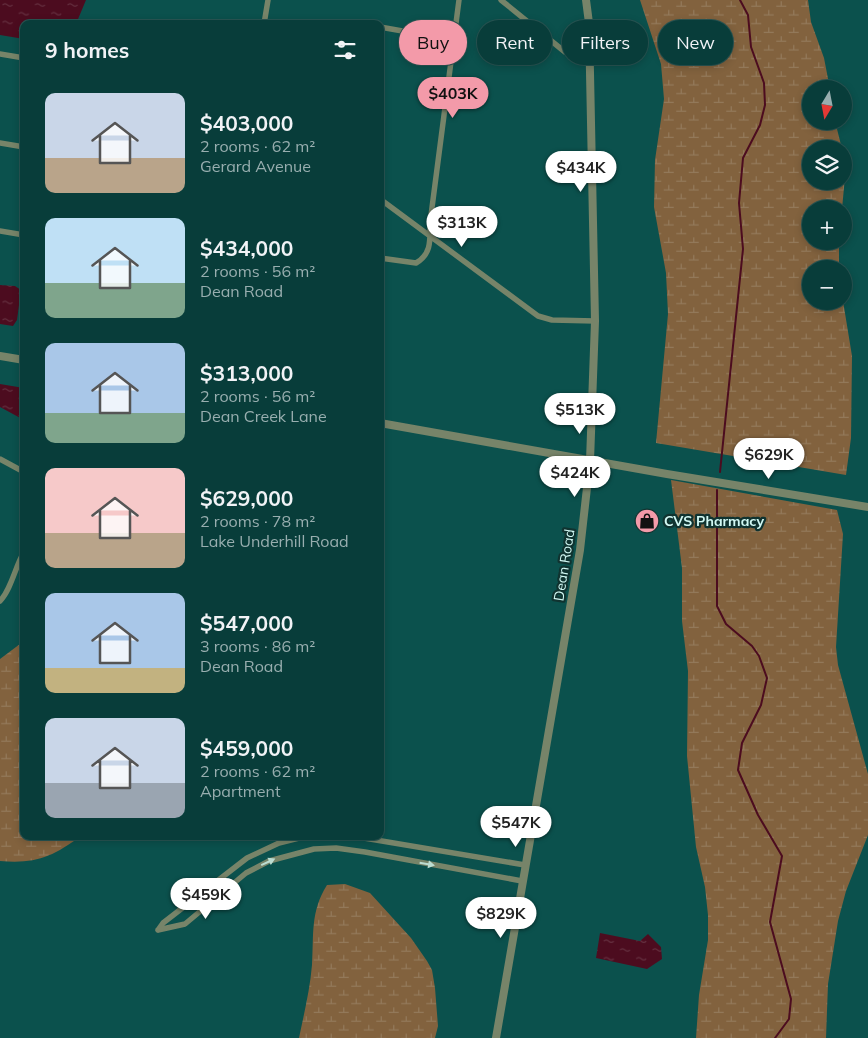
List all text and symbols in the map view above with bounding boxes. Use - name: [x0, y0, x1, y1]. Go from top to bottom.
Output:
- chip: Buy: [399, 20, 467, 65]
- chip: Rent: [477, 20, 552, 65]
- chip: Filters: [562, 20, 648, 65]
- chip: New: [658, 20, 733, 65]
- icon: filters: [331, 36, 359, 64]
- text: 9 homes: [45, 37, 129, 63]
- pin: $403K: [418, 76, 488, 119]
- north arrow: [802, 80, 852, 130]
- map controls: [802, 80, 852, 310]
- text: $403K: [428, 83, 478, 103]
- text: $403,000: [200, 110, 293, 136]
- icon: home: [85, 113, 145, 173]
- text: 2 rooms · 62 m²: [200, 136, 315, 156]
- button: layers: [802, 140, 852, 190]
- pin: $434K: [546, 150, 616, 193]
- text: Gerard Avenue: [200, 156, 311, 176]
- text: $434K: [556, 157, 606, 177]
- button: +: [802, 200, 852, 250]
- pin: $313K: [427, 206, 497, 248]
- text: $313K: [437, 212, 487, 232]
- text: $434,000: [200, 235, 293, 261]
- icon: home: [85, 238, 145, 298]
- button: −: [802, 260, 852, 310]
- text: 2 rooms · 56 m²: [200, 261, 315, 281]
- text: Dean Road: [200, 281, 283, 301]
- text: $313,000: [200, 360, 293, 386]
- icon: home: [85, 363, 145, 423]
- text: 2 rooms · 56 m²: [200, 386, 315, 406]
- pin: $513K: [545, 392, 615, 435]
- text: $513K: [555, 399, 605, 419]
- text: Dean Creek Lane: [200, 406, 327, 426]
- pin: $629K: [734, 438, 804, 480]
- text: $629K: [744, 444, 794, 464]
- pin: $424K: [540, 456, 610, 498]
- text: $424K: [550, 462, 600, 482]
- text: $629,000: [200, 485, 293, 511]
- icon: home: [85, 488, 145, 548]
- shop icon: CVS Pharmacy: [634, 508, 660, 534]
- text: 2 rooms · 78 m²: [200, 511, 315, 531]
- place label: CVS Pharmacy: [664, 512, 764, 530]
- street label: Dean Road: [549, 528, 579, 602]
- text: Lake Underhill Road: [200, 531, 349, 551]
- text: $547,000: [200, 610, 293, 636]
- icon: home: [85, 613, 145, 673]
- text: 3 rooms · 86 m²: [200, 636, 315, 656]
- text: Dean Road: [200, 656, 283, 676]
- text: $459,000: [200, 735, 293, 761]
- icon: home: [85, 738, 145, 798]
- text: 2 rooms · 62 m²: [200, 761, 315, 781]
- text: Apartment: [200, 781, 281, 801]
- pin: $547K: [481, 806, 551, 848]
- text: $547K: [491, 812, 541, 832]
- one-way arrow: [261, 858, 275, 866]
- one-way arrow: [419, 860, 435, 868]
- pin: $459K: [171, 878, 241, 920]
- text: $459K: [181, 884, 231, 904]
- pin: $829K: [466, 896, 536, 939]
- text: $829K: [476, 903, 526, 923]

